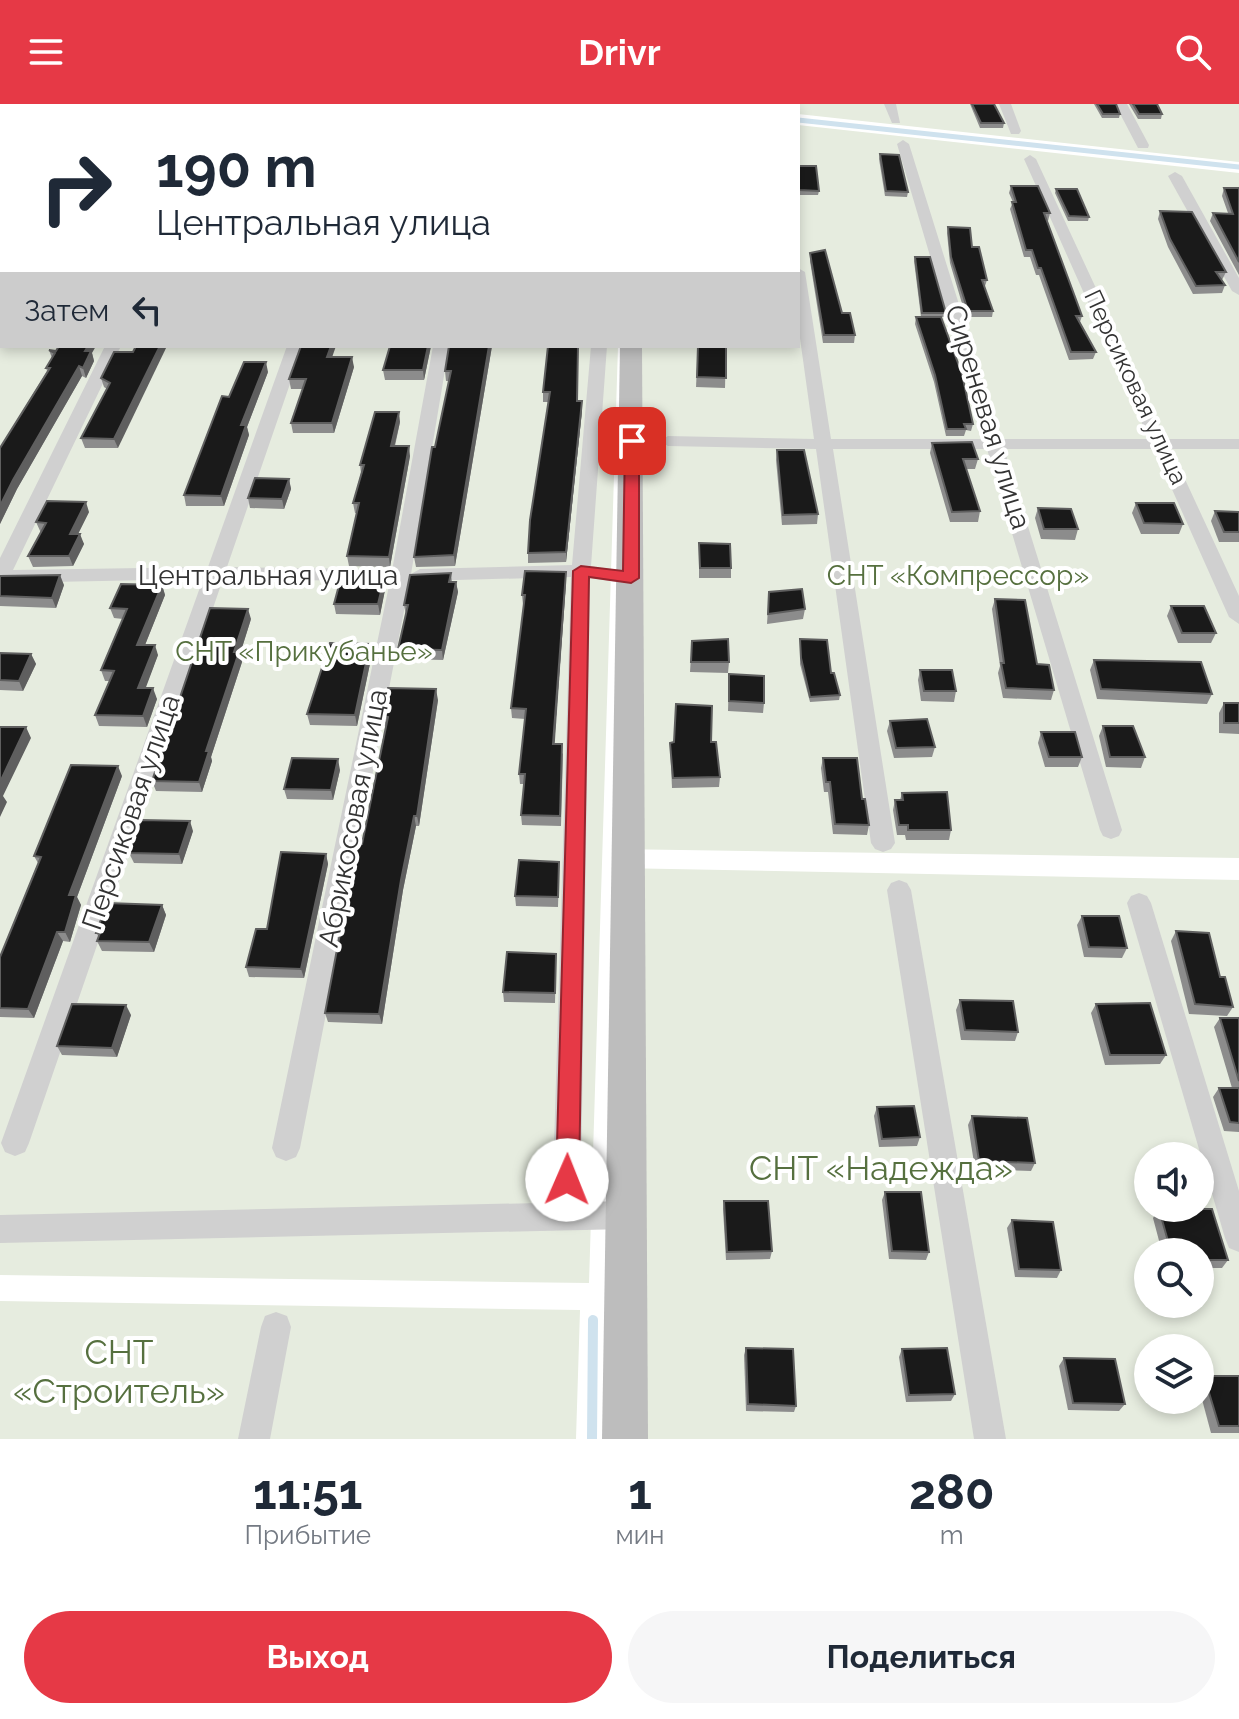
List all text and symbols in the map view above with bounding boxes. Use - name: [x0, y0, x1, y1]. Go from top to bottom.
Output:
- icon: menu: [24, 30, 68, 74]
- icon: search: [1171, 30, 1215, 74]
- text: Drivr: [578, 31, 661, 73]
- text: 190 m: [156, 134, 317, 200]
- icon: right: [24, 136, 128, 240]
- text: Центральная улица: [156, 201, 491, 243]
- street label: Персиковая улица: [1078, 285, 1194, 489]
- icon: left: [125, 288, 169, 332]
- text: Затем: [24, 293, 109, 328]
- street label: Сиреневая улица: [938, 301, 1038, 533]
- pin: [598, 407, 666, 475]
- icon: arrive: [610, 419, 654, 463]
- street label: Центральная улица: [138, 559, 398, 592]
- park label: СНТ «Компрессор»: [827, 559, 1089, 592]
- park label: СНТ «Прикубанье»: [175, 635, 433, 668]
- street label: Абрикосовая улица: [312, 686, 394, 950]
- street label: Персиковая улица: [75, 690, 187, 934]
- position arrow: [525, 1138, 609, 1222]
- map controls: [1134, 1142, 1214, 1414]
- button: sound: [1134, 1142, 1214, 1222]
- park label: СНТ «Надежда»: [749, 1148, 1013, 1188]
- button: search: [1134, 1238, 1214, 1318]
- park label: СНТ «Строитель»: [13, 1332, 225, 1411]
- button: layers: [1134, 1334, 1214, 1414]
- text: 11:51: [253, 1464, 363, 1520]
- text: 1: [628, 1464, 652, 1520]
- text: 280: [909, 1464, 994, 1520]
- text: Прибытие: [245, 1520, 371, 1550]
- text: мин: [616, 1520, 664, 1550]
- text: m: [940, 1520, 964, 1550]
- button: Выход: [24, 1611, 612, 1703]
- button: Поделиться: [628, 1611, 1215, 1703]

